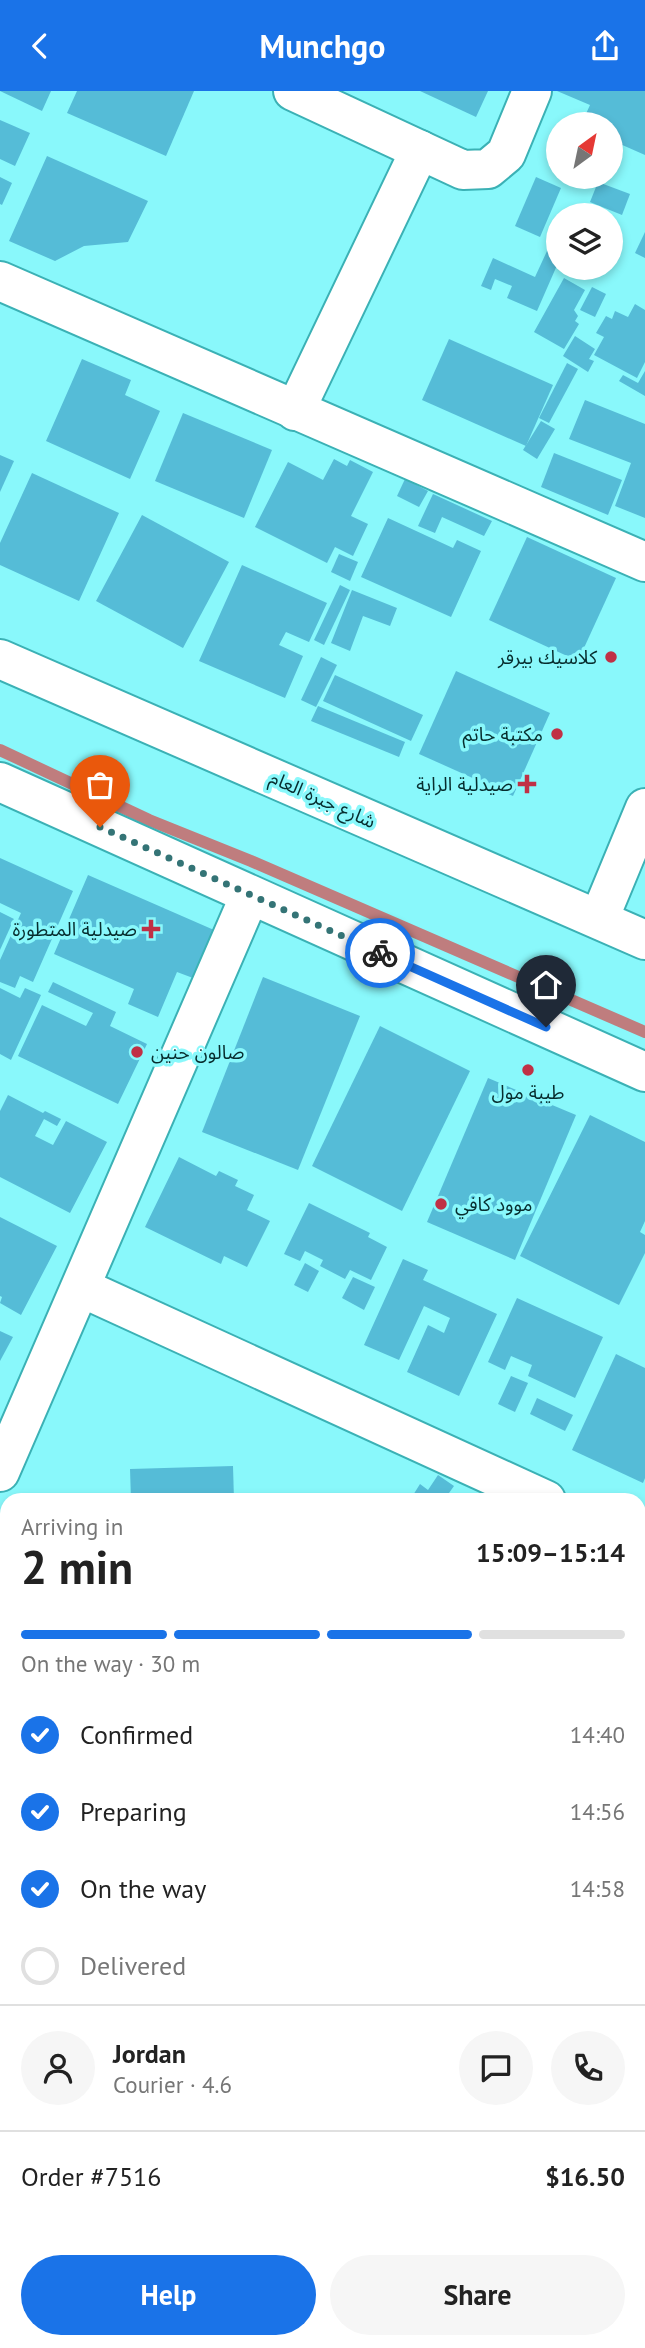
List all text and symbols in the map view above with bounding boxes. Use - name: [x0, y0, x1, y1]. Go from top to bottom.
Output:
- text: Munchgo: [260, 25, 385, 67]
- icon: back: [21, 27, 59, 65]
- icon: share: [586, 27, 624, 65]
- north arrow: [546, 112, 623, 189]
- map controls: [546, 112, 623, 280]
- button: layers: [546, 203, 623, 280]
- place label: كلاسيك بيرقر: [497, 645, 598, 669]
- marker: كلاسيك بيرقر: [603, 649, 619, 665]
- place label: مكتبة حاتم: [462, 722, 543, 749]
- marker: مكتبة حاتم: [549, 726, 565, 742]
- pin: [70, 755, 130, 827]
- street label: شارع جبرة العام: [265, 765, 380, 836]
- icon: bag: [81, 766, 119, 804]
- place label: صيدلية الراية: [416, 772, 513, 796]
- marker: صيدلية الراية: [519, 776, 535, 792]
- place label: صيدلية المتطورة: [12, 917, 137, 941]
- courier: [345, 918, 415, 988]
- marker: صيدلية المتطورة: [143, 921, 159, 937]
- icon: bike: [361, 934, 399, 972]
- pin: [516, 955, 576, 1027]
- icon: home: [527, 966, 565, 1004]
- place label: صالون حنين: [151, 1040, 244, 1064]
- marker: صالون حنين: [129, 1044, 145, 1060]
- marker: طيبة مول: [520, 1062, 536, 1078]
- place label: طيبة مول: [492, 1080, 565, 1104]
- place label: موود كافي: [455, 1192, 532, 1219]
- marker: موود كافي: [433, 1196, 449, 1212]
- text: Arriving in: [21, 1512, 123, 1541]
- text: 15:09–15:14: [476, 1536, 625, 1569]
- text: 2 min: [21, 1537, 133, 1597]
- text: On the way · 30 m: [21, 1649, 200, 1678]
- icon: check: [21, 1716, 59, 1754]
- text: Confirmed: [80, 1718, 193, 1751]
- text: 14:40: [570, 1720, 625, 1749]
- icon: check: [21, 1793, 59, 1831]
- text: Preparing: [80, 1795, 187, 1828]
- text: 14:56: [570, 1797, 625, 1826]
- icon: check: [21, 1870, 59, 1908]
- text: On the way: [80, 1872, 206, 1905]
- text: 14:58: [570, 1874, 625, 1903]
- text: Delivered: [80, 1949, 186, 1982]
- button: person: [21, 2031, 95, 2105]
- button: chat: [459, 2031, 533, 2105]
- button: phone: [551, 2031, 625, 2105]
- text: Jordan: [113, 2037, 186, 2070]
- text: Courier · 4.6: [113, 2070, 232, 2099]
- text: Order #7516: [21, 2160, 161, 2193]
- text: $16.50: [545, 2160, 625, 2193]
- button: Help: [21, 2255, 316, 2335]
- button: Share: [330, 2255, 625, 2335]

